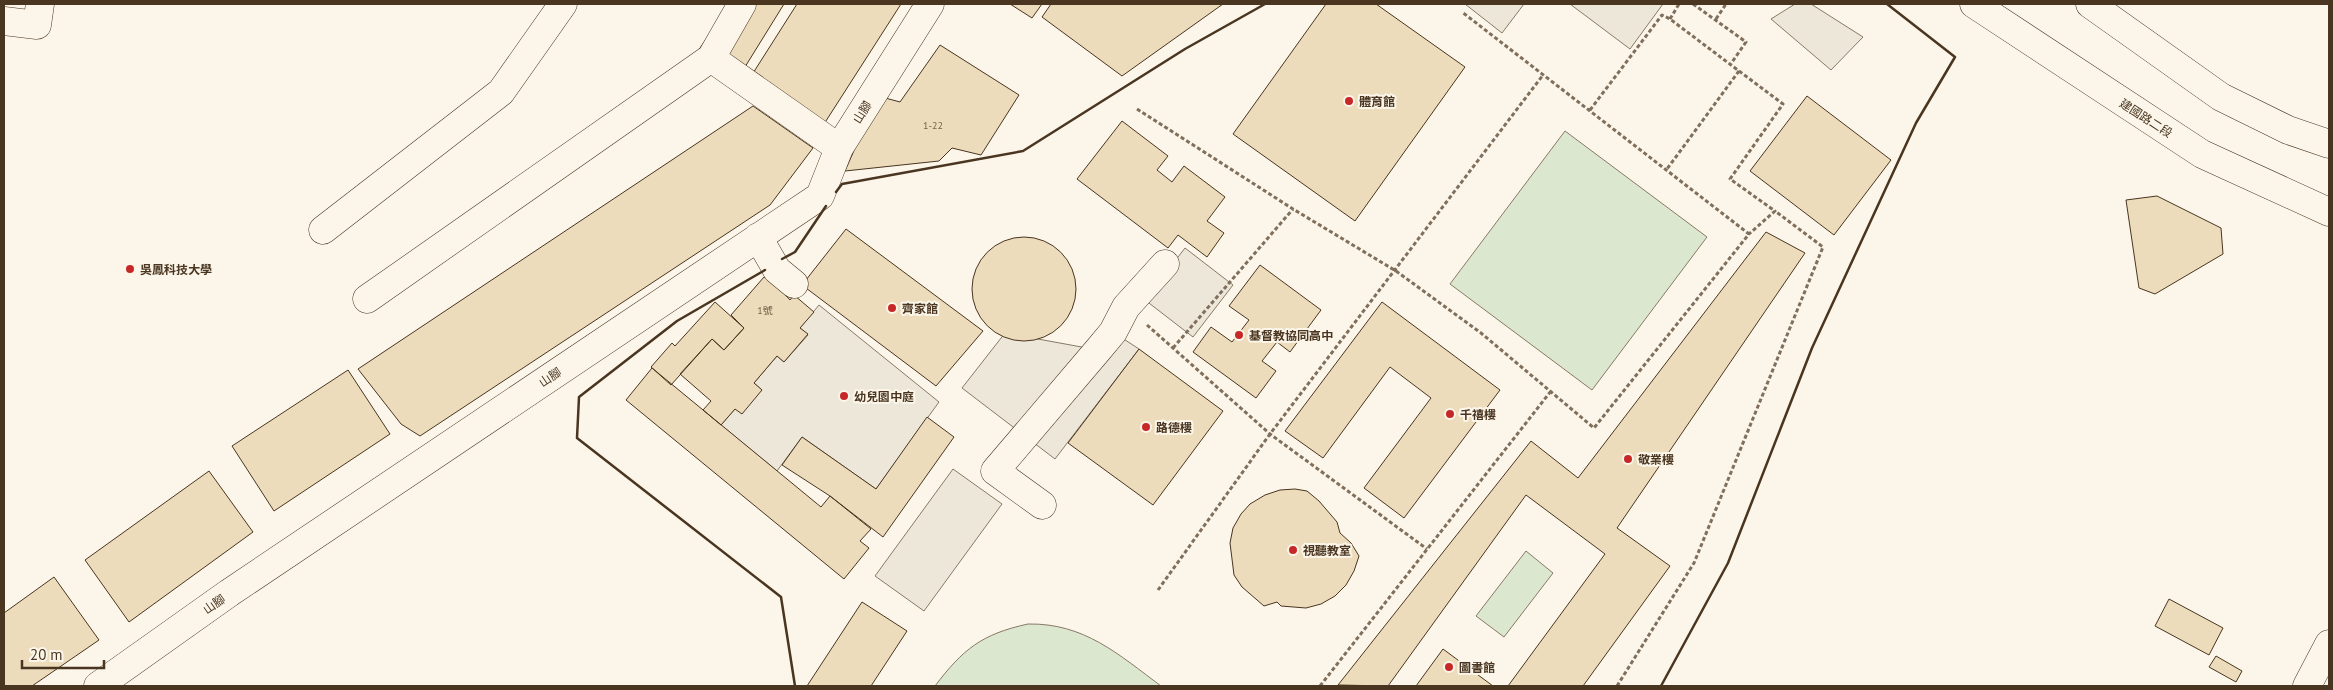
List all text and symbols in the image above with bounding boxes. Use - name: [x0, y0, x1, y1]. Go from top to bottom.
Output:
- place label: 體育館: [1359, 94, 1395, 109]
- marker: 體育館: [1343, 95, 1355, 107]
- street label: 建國路二段: [2117, 95, 2175, 141]
- street label: 山腳: [849, 98, 875, 126]
- house number: 1-22: [923, 119, 943, 132]
- place label: 吳鳳科技大學: [140, 262, 212, 277]
- marker: 吳鳳科技大學: [124, 263, 136, 275]
- place label: 齊家館: [902, 301, 938, 316]
- marker: 齊家館: [886, 302, 898, 314]
- house number: 1號: [757, 304, 773, 317]
- place label: 基督教協同高中: [1249, 328, 1333, 343]
- marker: 基督教協同高中: [1233, 329, 1245, 341]
- street label: 山腳: [536, 364, 564, 390]
- place label: 幼兒園中庭: [854, 389, 914, 404]
- marker: 幼兒園中庭: [838, 390, 850, 402]
- place label: 千禧樓: [1460, 407, 1496, 422]
- marker: 千禧樓: [1444, 408, 1456, 420]
- place label: 路德樓: [1156, 420, 1192, 435]
- marker: 路德樓: [1140, 421, 1152, 433]
- place label: 敬業樓: [1638, 452, 1674, 467]
- marker: 敬業樓: [1622, 453, 1634, 465]
- place label: 視聽教室: [1303, 543, 1351, 558]
- marker: 視聽教室: [1287, 544, 1299, 556]
- street label: 山腳: [200, 591, 228, 617]
- scale bar: [22, 638, 105, 670]
- text: 20 m: [30, 645, 63, 664]
- place label: 圖書館: [1459, 660, 1495, 675]
- marker: 圖書館: [1443, 661, 1455, 673]

